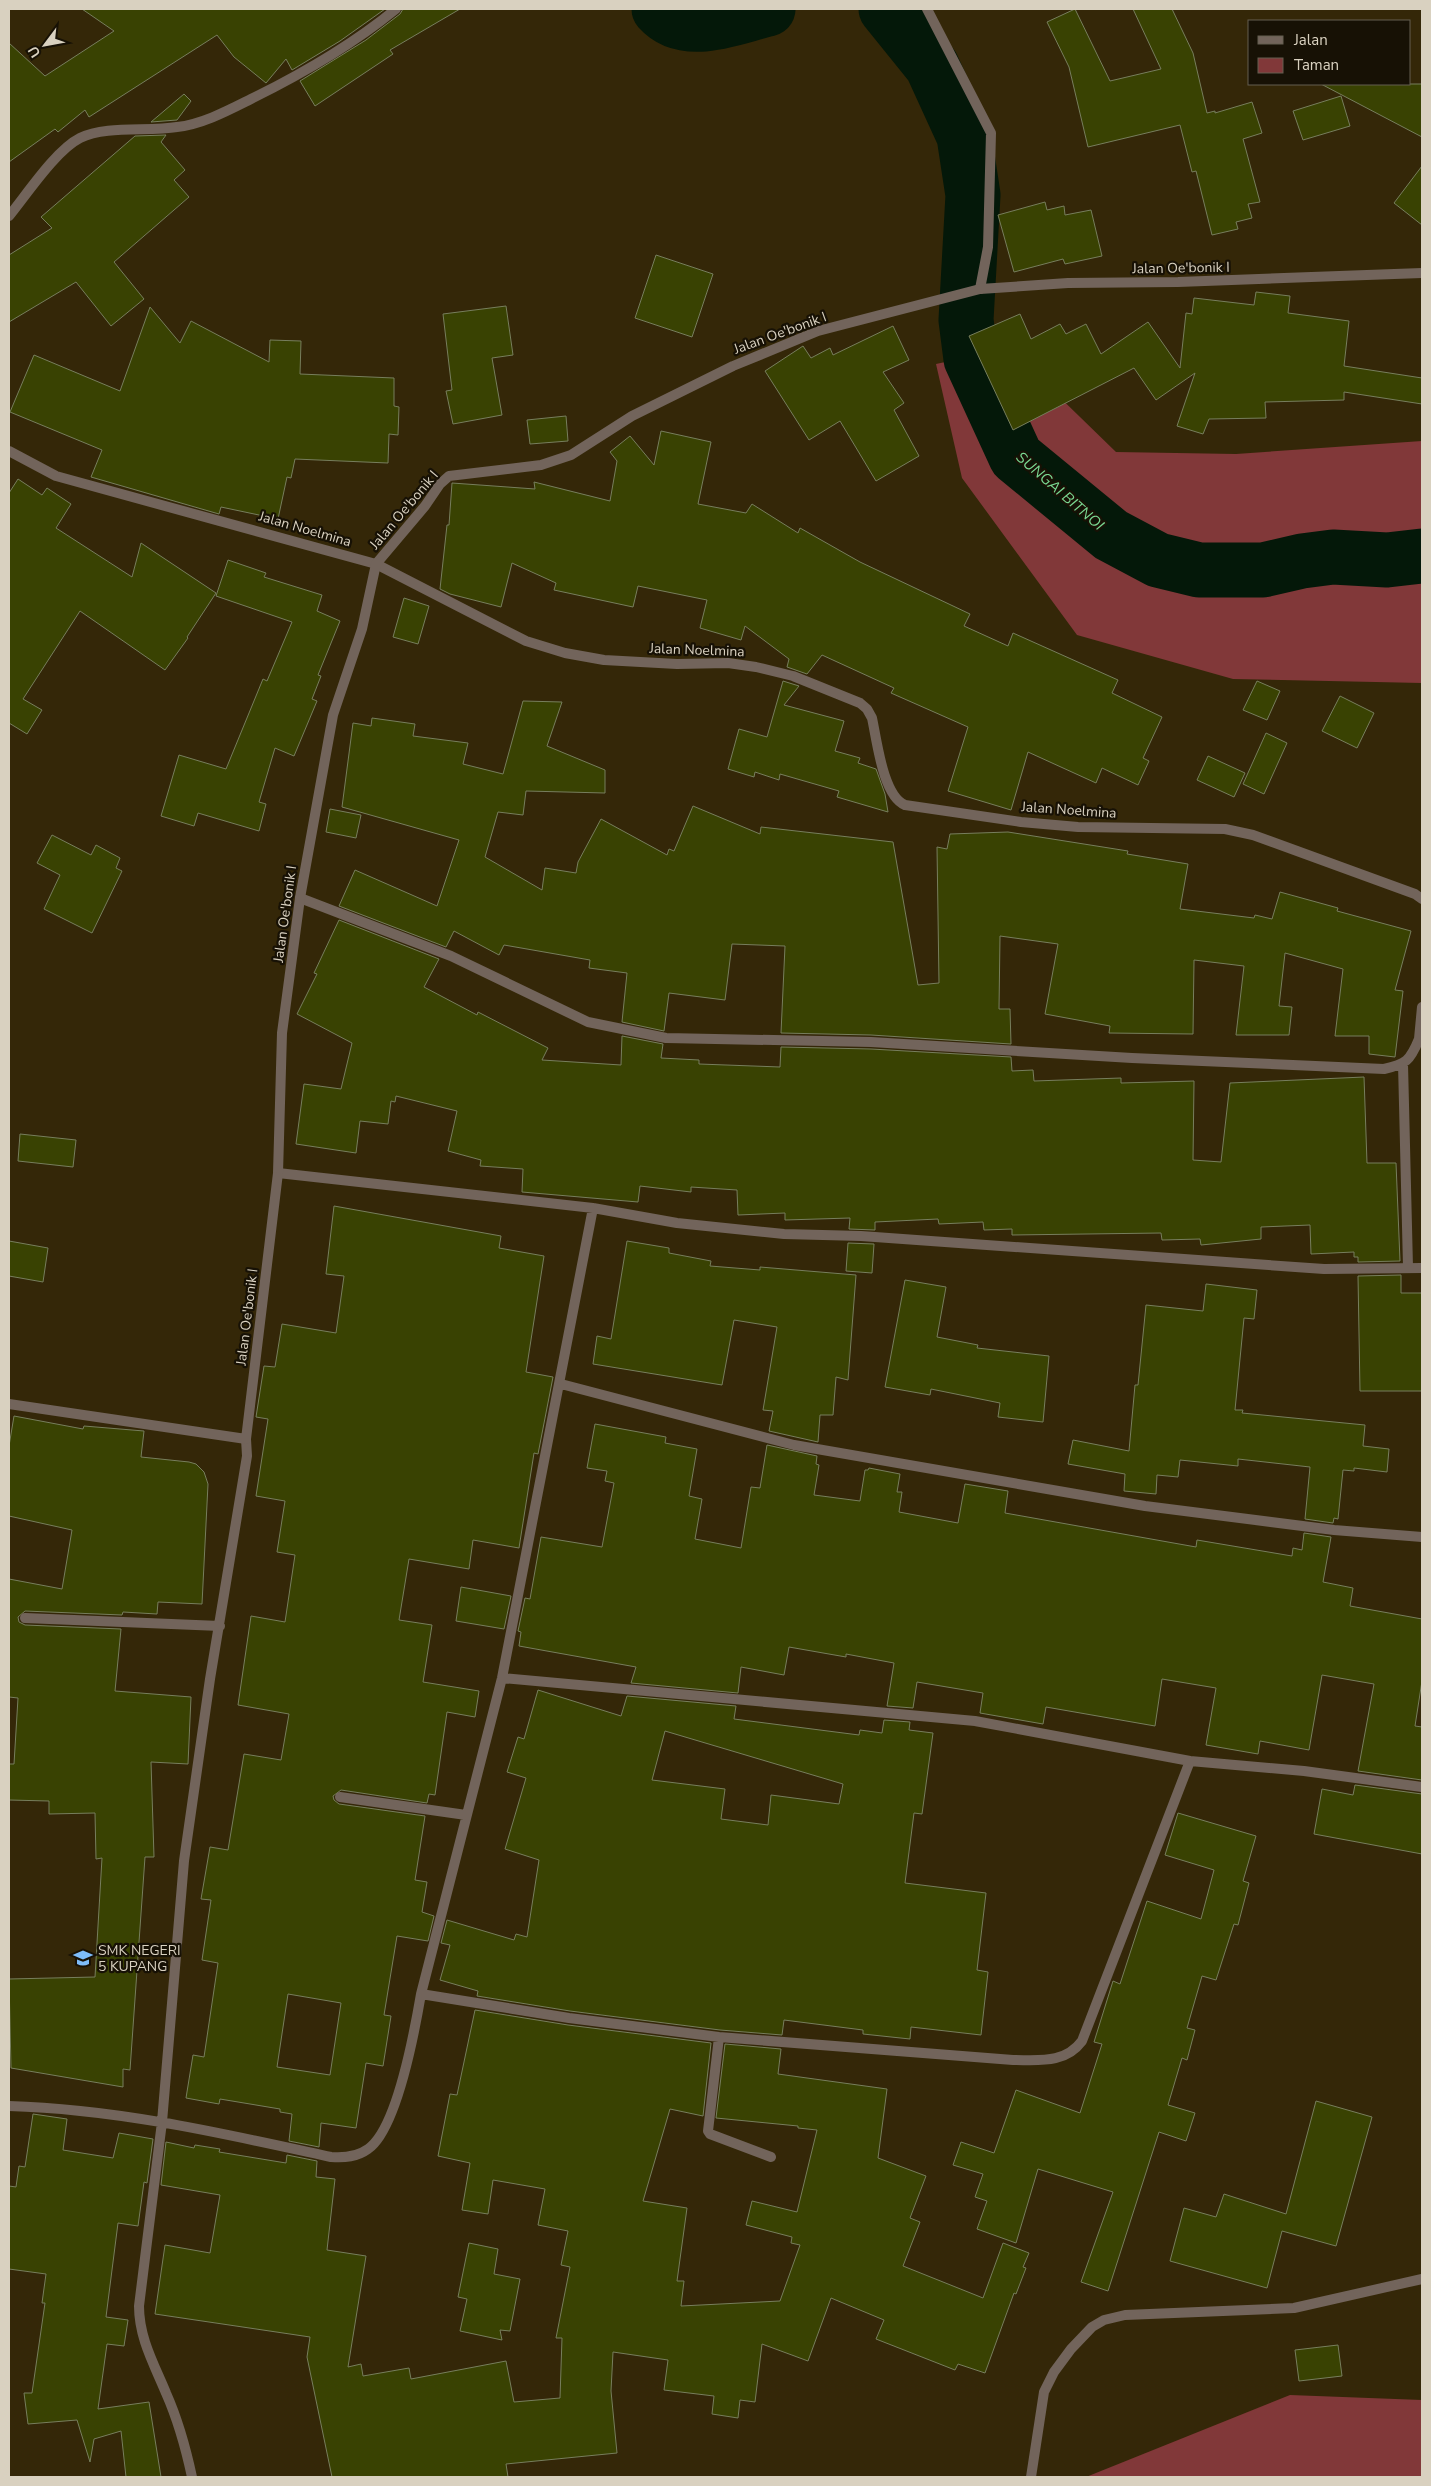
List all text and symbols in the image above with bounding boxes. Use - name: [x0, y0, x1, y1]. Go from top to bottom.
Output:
- north arrow: [20, 20, 70, 70]
- legend: [1248, 20, 1411, 85]
- text: Jalan: [1293, 30, 1328, 50]
- text: U: [24, 42, 45, 61]
- text: Taman: [1294, 55, 1339, 75]
- street label: Jalan Oe'bonik I: [1131, 258, 1230, 278]
- street label: Jalan Oe'bonik I: [730, 307, 829, 359]
- water label: SUNGAI BITNOI: [1012, 447, 1108, 535]
- street label: Jalan Oe'bonik I: [365, 466, 443, 554]
- street label: Jalan Noelmina: [256, 506, 353, 551]
- street label: Jalan Noelmina: [648, 639, 745, 661]
- street label: Jalan Noelmina: [1020, 797, 1117, 823]
- street label: Jalan Oe'bonik I: [269, 864, 301, 965]
- street label: Jalan Oe'bonik I: [231, 1267, 262, 1368]
- place label: SMK NEGERI 5 KUPANG: [98, 1941, 181, 1976]
- school or university icon: SMK NEGERI 5 KUPANG: [72, 1947, 94, 1969]

